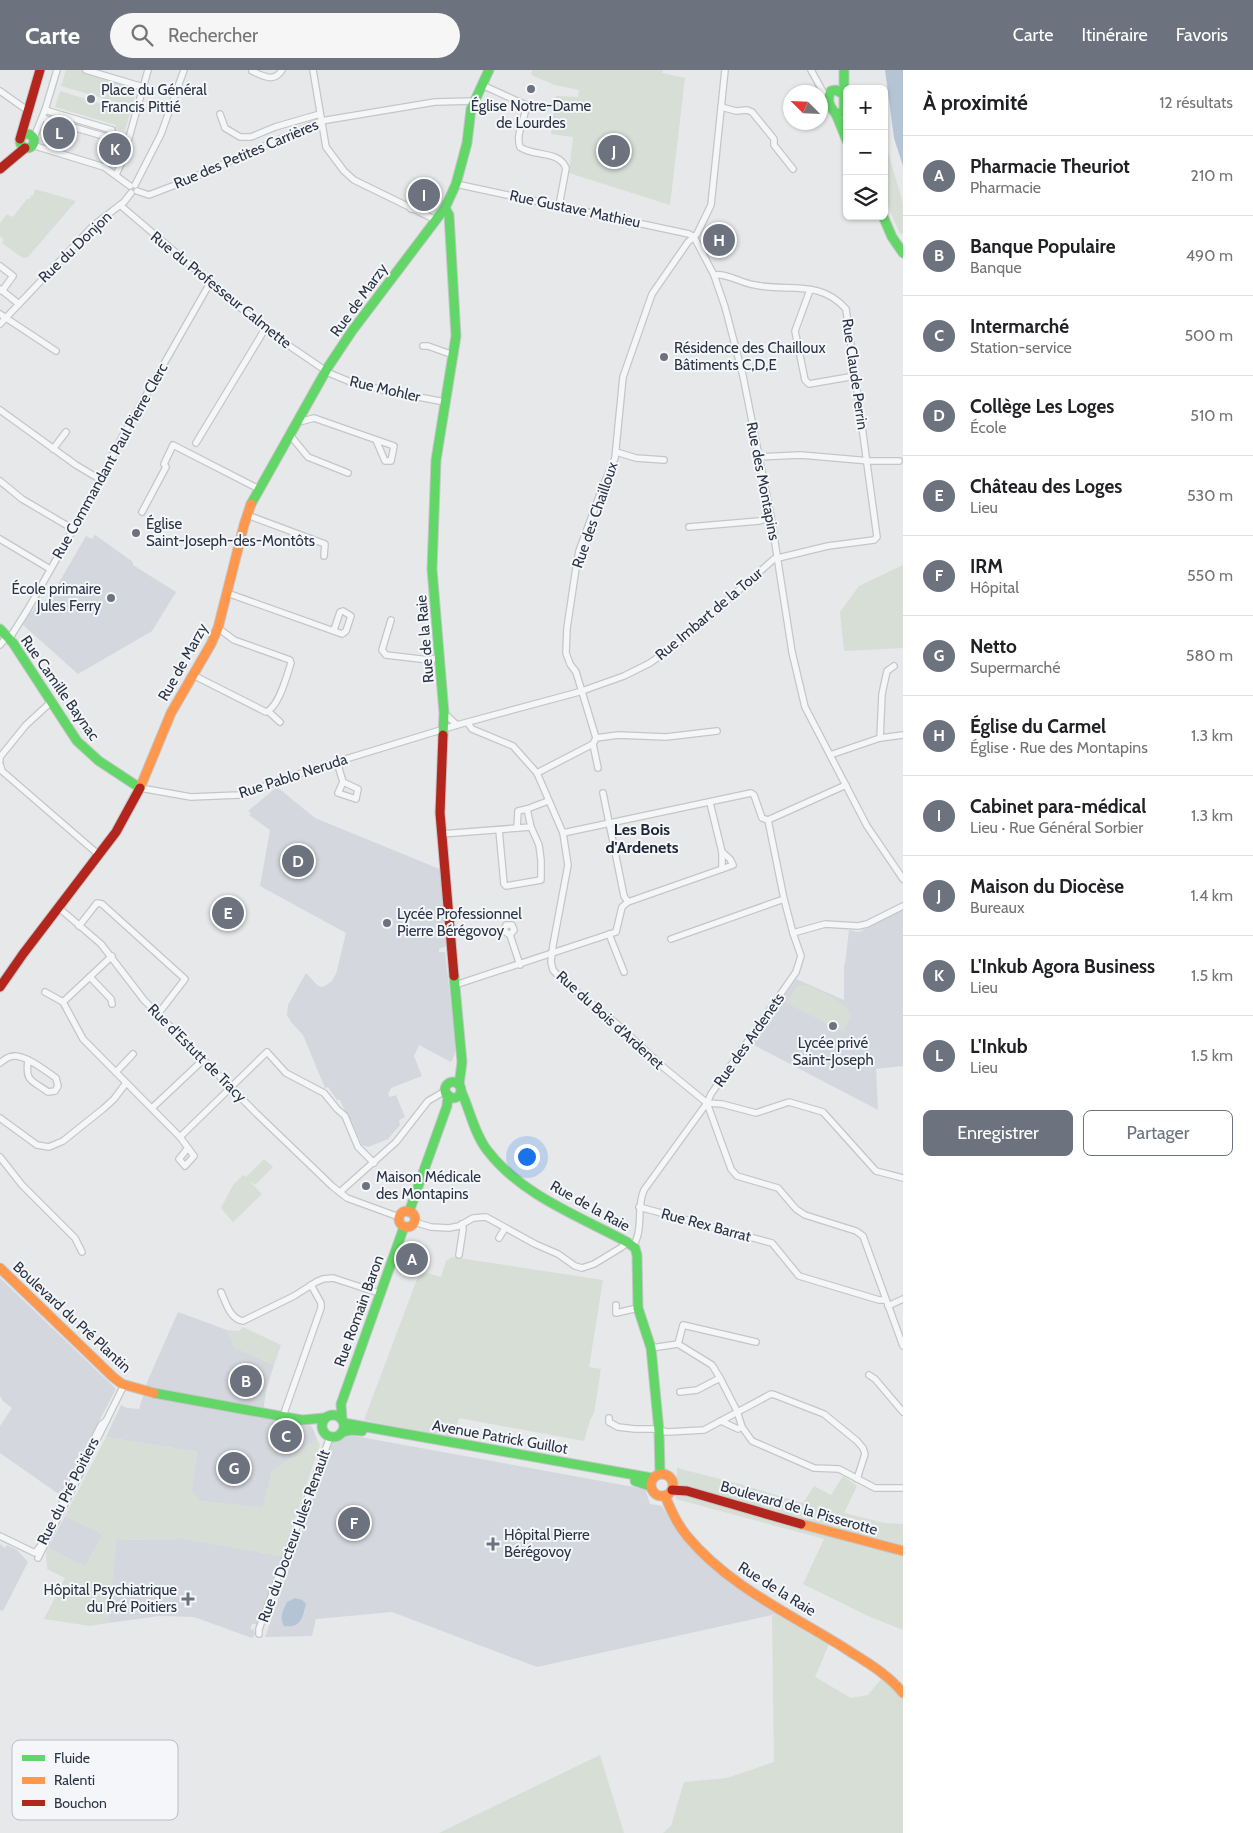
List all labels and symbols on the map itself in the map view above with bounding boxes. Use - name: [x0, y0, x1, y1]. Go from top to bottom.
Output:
- place label: Place du Général Francis Pittié: [101, 81, 207, 116]
- marker: Église Notre-Dame de Lourdes: [525, 83, 537, 95]
- north arrow: [783, 85, 828, 130]
- marker: Place du Général Francis Pittié: [85, 93, 97, 105]
- place label: Église Notre-Dame de Lourdes: [471, 96, 592, 132]
- pin: L: [43, 114, 75, 152]
- street label: Rue des Petites Carrières: [171, 115, 321, 193]
- pin: K: [99, 130, 131, 168]
- pin: J: [598, 132, 630, 170]
- pin: I: [408, 176, 440, 214]
- street label: Rue Gustave Mathieu: [508, 186, 642, 232]
- street label: Rue du Donjon: [35, 208, 115, 286]
- pin: H: [703, 221, 735, 259]
- street label: Rue du Professeur Calmette: [147, 228, 295, 352]
- street label: Rue de Marzy: [326, 260, 392, 340]
- street label: Rue Claude Perrin: [838, 317, 872, 431]
- place label: Résidence des Chailloux Bâtiments C,D,E: [674, 339, 826, 374]
- marker: Résidence des Chailloux Bâtiments C,D,E: [658, 351, 670, 363]
- street label: Rue Commandant Paul Pierre Clerc: [49, 360, 172, 562]
- street label: Rue Mohler: [348, 372, 422, 406]
- street label: Rue des Montapins: [743, 420, 783, 542]
- street label: Rue des Chailloux: [568, 459, 622, 571]
- place label: Église Saint-Joseph-des-Montôts: [146, 514, 315, 550]
- marker: Église Saint-Joseph-des-Montôts: [130, 527, 142, 539]
- street label: Rue Imbart de la Tour: [652, 564, 766, 664]
- place label: École primaire Jules Ferry: [11, 579, 101, 615]
- marker: École primaire Jules Ferry: [105, 592, 117, 604]
- street label: Rue de la Raie: [412, 594, 438, 684]
- street label: Rue de Marzy: [154, 620, 212, 704]
- street label: Rue Camille Baynac: [17, 632, 103, 744]
- street label: Rue Pablo Neruda: [237, 750, 350, 802]
- district label: Les Bois d'Ardenets: [605, 820, 679, 857]
- pin: D: [282, 842, 314, 880]
- pin: E: [212, 894, 244, 932]
- place label: Lycée Professionnel Pierre Bérégovoy: [397, 905, 522, 940]
- marker: Lycée Professionnel Pierre Bérégovoy: [381, 917, 393, 929]
- street label: Rue du Bois d'Ardenet: [553, 967, 667, 1073]
- street label: Rue des Ardenets: [710, 990, 788, 1090]
- street label: Rue d'Estutt de Tracy: [144, 1000, 250, 1106]
- marker: Lycée privé Saint-Joseph: [827, 1020, 839, 1032]
- place label: Lycée privé Saint-Joseph: [792, 1034, 874, 1069]
- your location: [514, 1144, 540, 1170]
- place label: Maison Médicale des Montapins: [376, 1168, 481, 1203]
- street label: Rue de la Raie: [547, 1177, 633, 1235]
- marker: Maison Médicale des Montapins: [360, 1180, 372, 1192]
- street label: Rue Rex Barrat: [659, 1204, 753, 1246]
- pin: A: [396, 1240, 428, 1278]
- street label: Rue Romain Baron: [330, 1253, 388, 1369]
- street label: Boulevard du Pré Plantin: [9, 1258, 135, 1376]
- pin: B: [230, 1362, 262, 1400]
- street label: Avenue Patrick Guillot: [431, 1416, 569, 1458]
- pin: C: [270, 1417, 302, 1455]
- street label: Rue du Pré Poitiers: [33, 1434, 103, 1548]
- street label: Rue du Docteur Jules Renault: [254, 1447, 334, 1625]
- pin: G: [218, 1449, 250, 1487]
- street label: Boulevard de la Pisserotte: [718, 1477, 880, 1539]
- pin: F: [338, 1504, 370, 1542]
- place label: Hôpital Pierre Bérégovoy: [504, 1526, 590, 1561]
- marker: Hôpital Pierre Bérégovoy: [486, 1537, 500, 1551]
- street label: Rue de la Raie: [735, 1558, 819, 1620]
- place label: Hôpital Psychiatrique du Pré Poitiers: [44, 1581, 177, 1616]
- marker: Hôpital Psychiatrique du Pré Poitiers: [181, 1592, 195, 1606]
- legend: [12, 1740, 178, 1820]
- text: Fluide: [54, 1749, 90, 1767]
- text: Ralenti: [54, 1771, 95, 1789]
- text: Bouchon: [54, 1794, 107, 1812]

